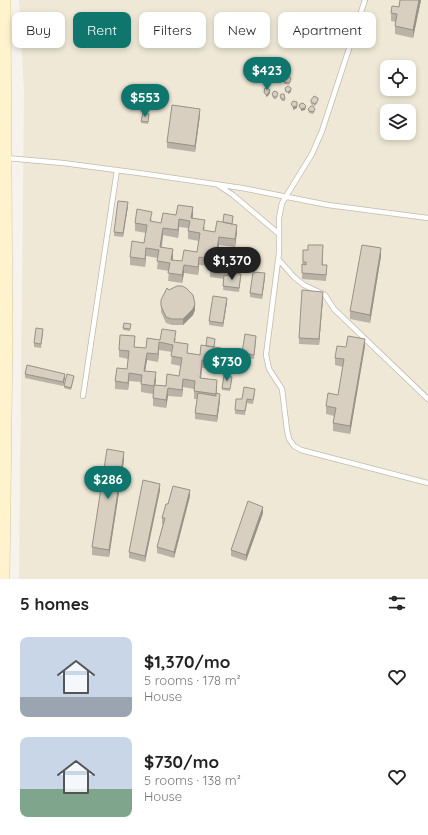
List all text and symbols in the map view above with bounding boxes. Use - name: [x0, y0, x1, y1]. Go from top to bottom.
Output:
- chip: Buy: [12, 12, 65, 48]
- chip: Rent: [73, 12, 131, 48]
- chip: Filters: [139, 12, 206, 48]
- chip: New: [214, 12, 270, 48]
- chip: Apartment: [278, 12, 376, 48]
- pin: $423: [243, 57, 291, 91]
- map controls: [380, 60, 416, 140]
- button: locate: [380, 60, 416, 96]
- text: $423: [252, 62, 282, 78]
- pin: $553: [121, 84, 169, 118]
- text: $553: [130, 89, 160, 105]
- button: layers: [380, 104, 416, 140]
- pin: $1,370: [199, 247, 265, 281]
- text: $1,370: [213, 252, 251, 268]
- pin: $730: [203, 348, 251, 382]
- text: $730: [212, 353, 242, 369]
- pin: $286: [84, 466, 132, 500]
- text: $286: [93, 471, 123, 487]
- icon: filters: [386, 592, 408, 614]
- text: 5 homes: [20, 593, 89, 614]
- text: $1,370/mo: [144, 651, 230, 672]
- icon: home: [52, 653, 100, 701]
- icon: heart: [386, 666, 408, 688]
- text: 5 rooms · 178 m²: [144, 672, 241, 688]
- text: House: [144, 688, 182, 704]
- text: $730/mo: [144, 751, 219, 772]
- icon: home: [52, 753, 100, 801]
- icon: heart: [386, 766, 408, 788]
- text: 5 rooms · 138 m²: [144, 772, 241, 788]
- text: House: [144, 788, 182, 804]

